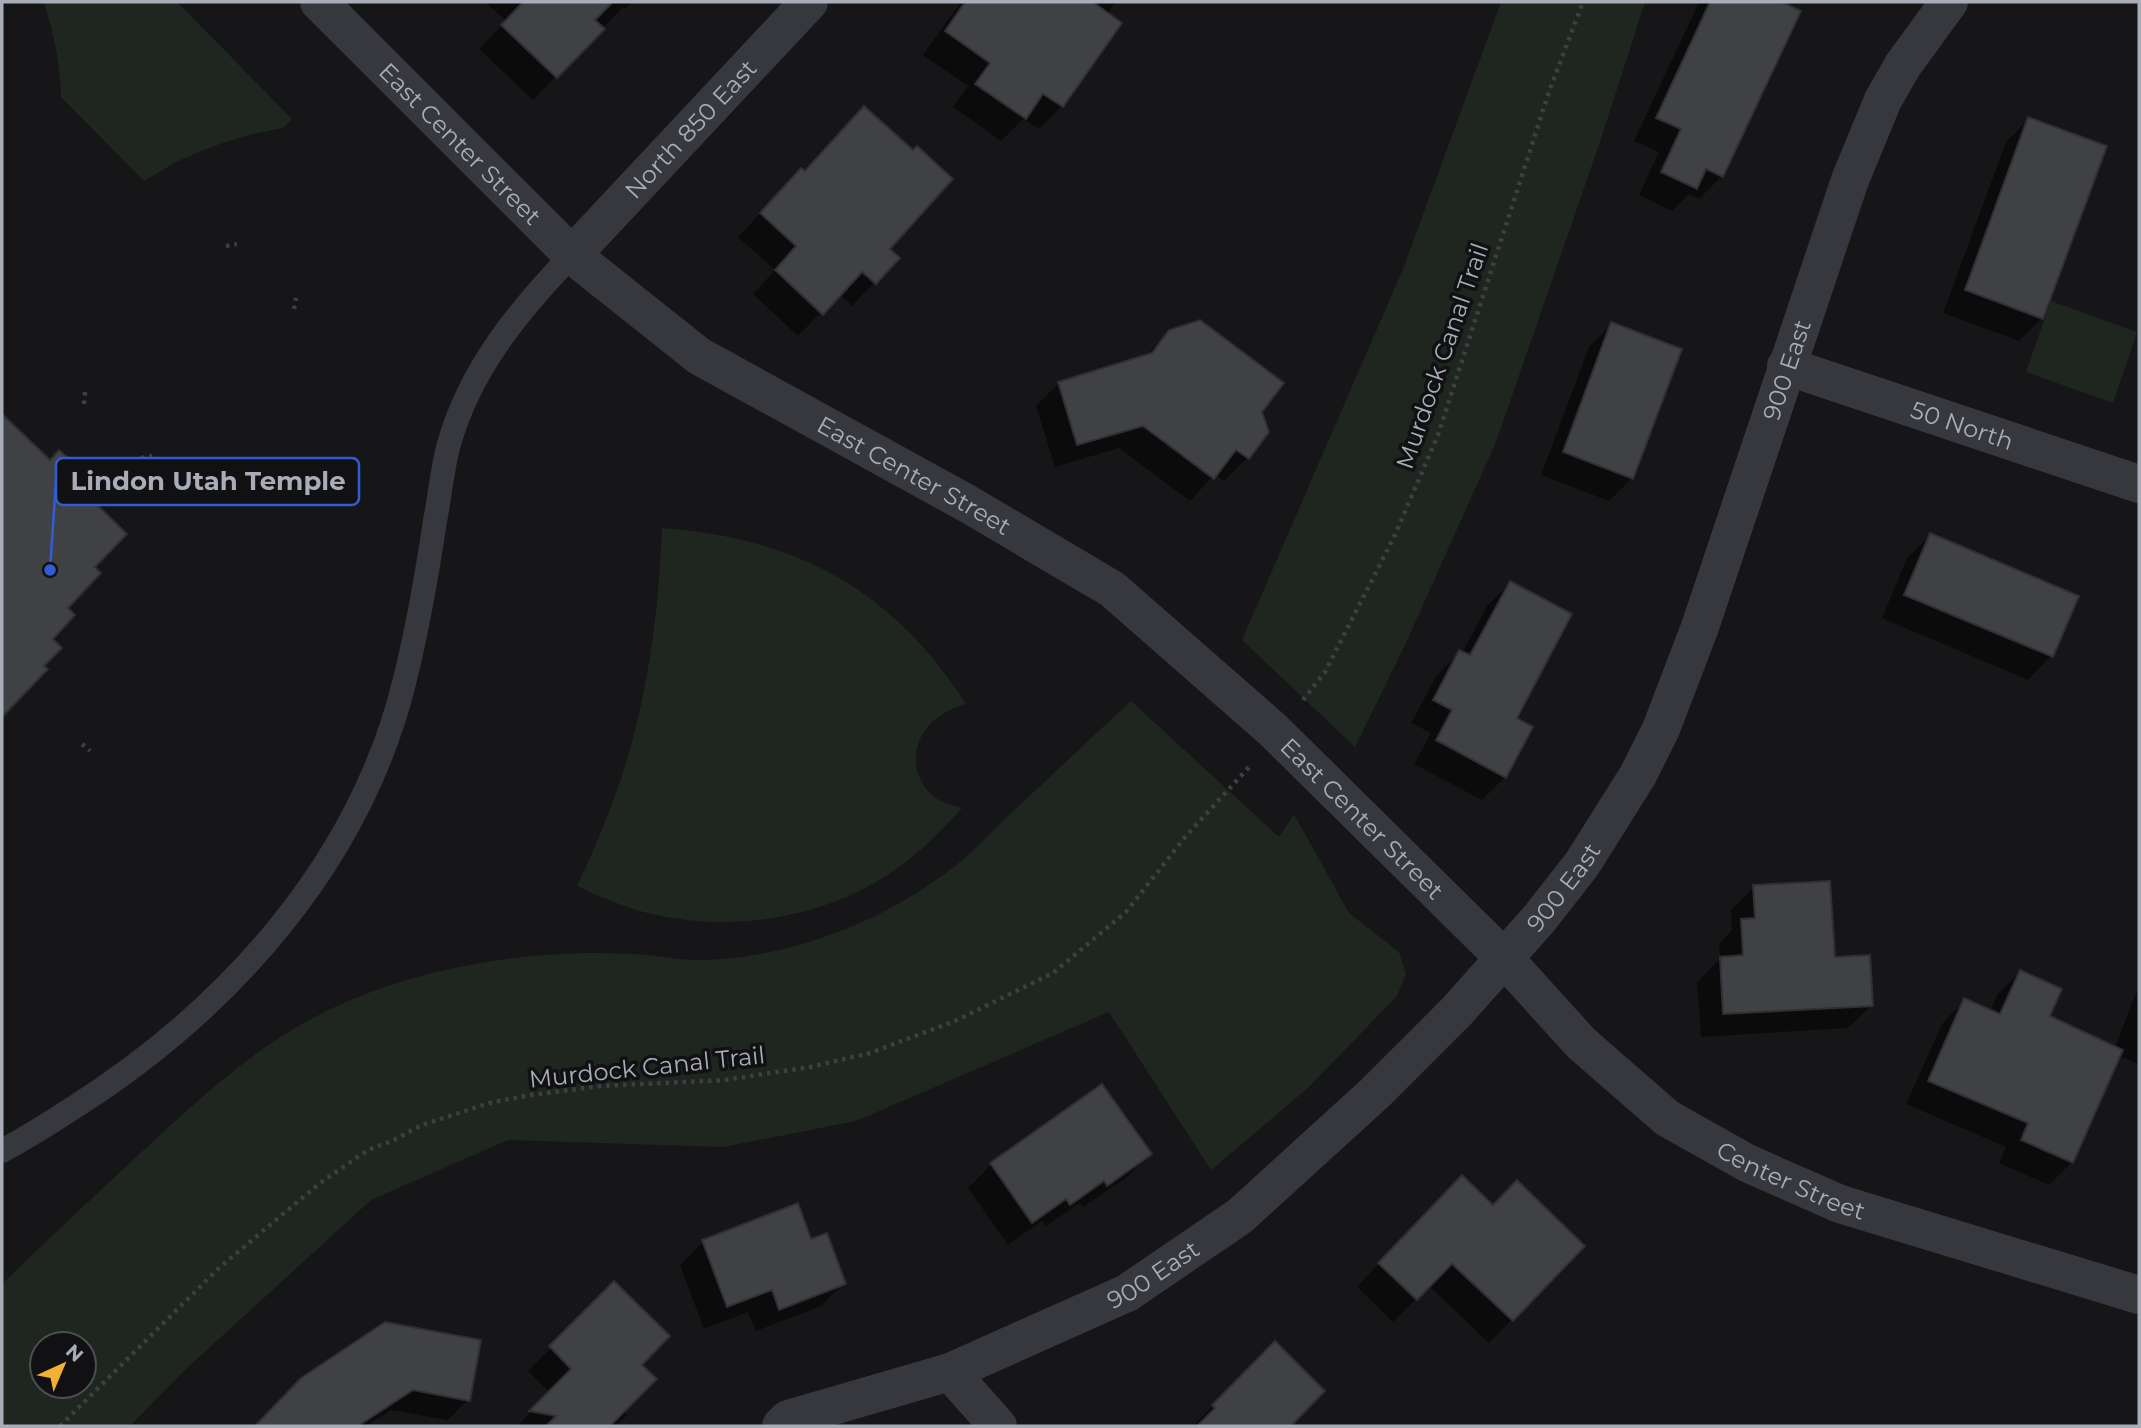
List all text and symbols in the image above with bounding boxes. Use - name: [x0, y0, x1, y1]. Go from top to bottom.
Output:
- street label: North 850 East: [618, 53, 762, 204]
- street label: East Center Street: [373, 56, 548, 231]
- street label: Murdock Canal Trail: [1390, 239, 1494, 473]
- street label: 900 East: [1756, 315, 1817, 424]
- street label: 50 North: [1907, 394, 2017, 456]
- street label: East Center Street: [812, 409, 1017, 541]
- callout: Lindon Utah Temple: [56, 458, 359, 505]
- text: Lindon Utah Temple: [70, 465, 346, 497]
- street label: East Center Street: [1275, 732, 1450, 905]
- street label: 900 East: [1520, 837, 1606, 938]
- street label: Murdock Canal Trail: [528, 1040, 766, 1094]
- street label: Center Street: [1712, 1135, 1869, 1225]
- street label: 900 East: [1102, 1234, 1205, 1315]
- north arrow: [28, 1330, 98, 1400]
- text: N: [61, 1340, 88, 1367]

